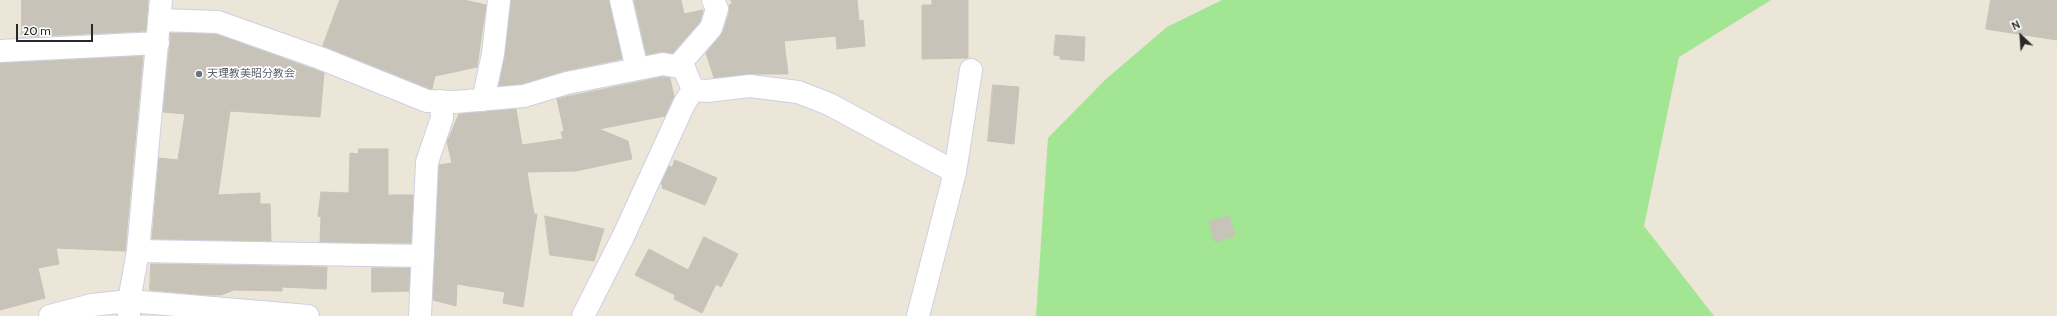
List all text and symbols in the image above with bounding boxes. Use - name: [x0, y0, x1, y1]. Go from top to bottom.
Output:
- scale bar: [18, 16, 95, 42]
- north arrow: [2001, 16, 2041, 56]
- text: N: [2009, 17, 2022, 33]
- text: 20 m: [23, 23, 51, 38]
- place label: 天理教美昭分教会: [207, 67, 295, 81]
- marker: 天理教美昭分教会: [194, 69, 204, 79]

